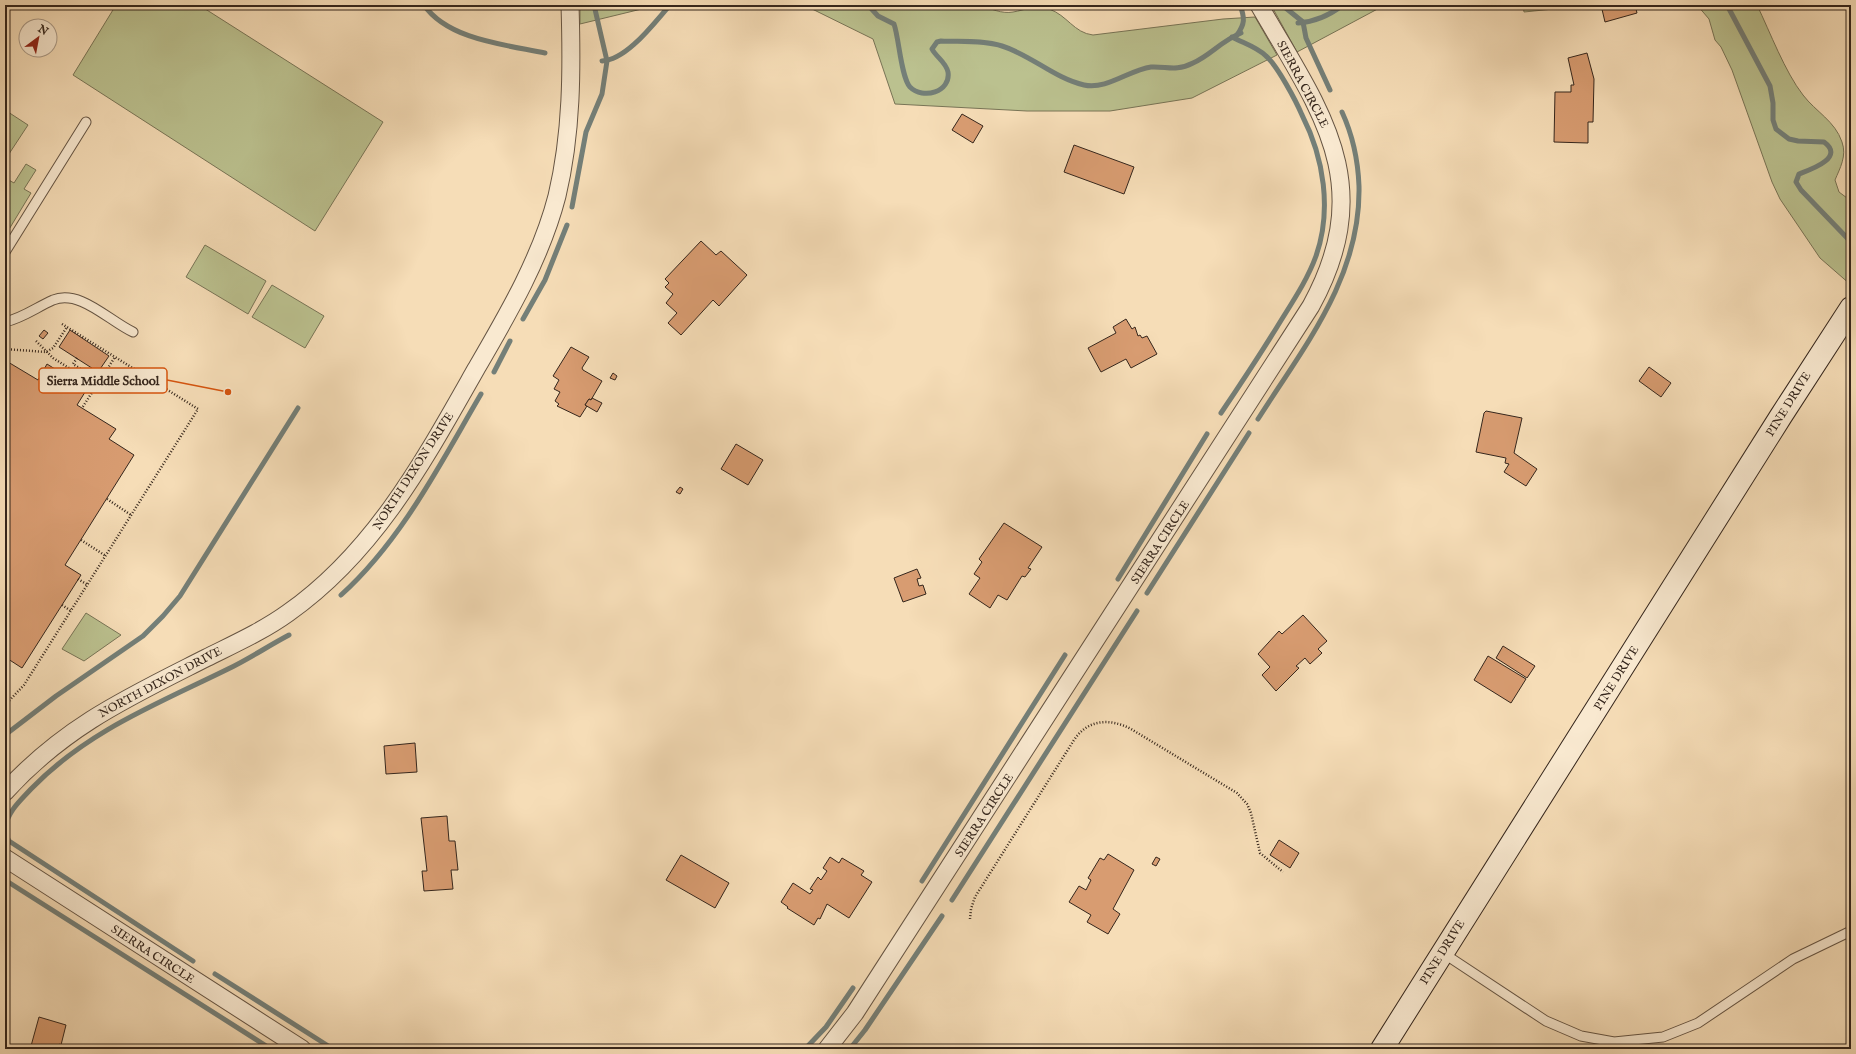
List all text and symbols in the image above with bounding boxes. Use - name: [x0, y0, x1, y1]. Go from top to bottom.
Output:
- north arrow: [18, 18, 58, 58]
- text: N: [34, 21, 51, 39]
- street label: SIERRA CIRCLE: [1273, 38, 1332, 130]
- callout: Sierra Middle School: [39, 368, 167, 393]
- street label: PINE DRIVE: [1763, 369, 1814, 439]
- text: Sierra Middle School: [47, 373, 160, 390]
- street label: NORTH DIXON DRIVE: [370, 410, 457, 533]
- street label: SIERRA CIRCLE: [1128, 498, 1193, 587]
- street label: PINE DRIVE: [1591, 643, 1642, 713]
- street label: NORTH DIXON DRIVE: [96, 644, 224, 721]
- street label: SIERRA CIRCLE: [952, 771, 1017, 860]
- street label: PINE DRIVE: [1417, 917, 1468, 987]
- street label: SIERRA CIRCLE: [108, 922, 197, 987]

